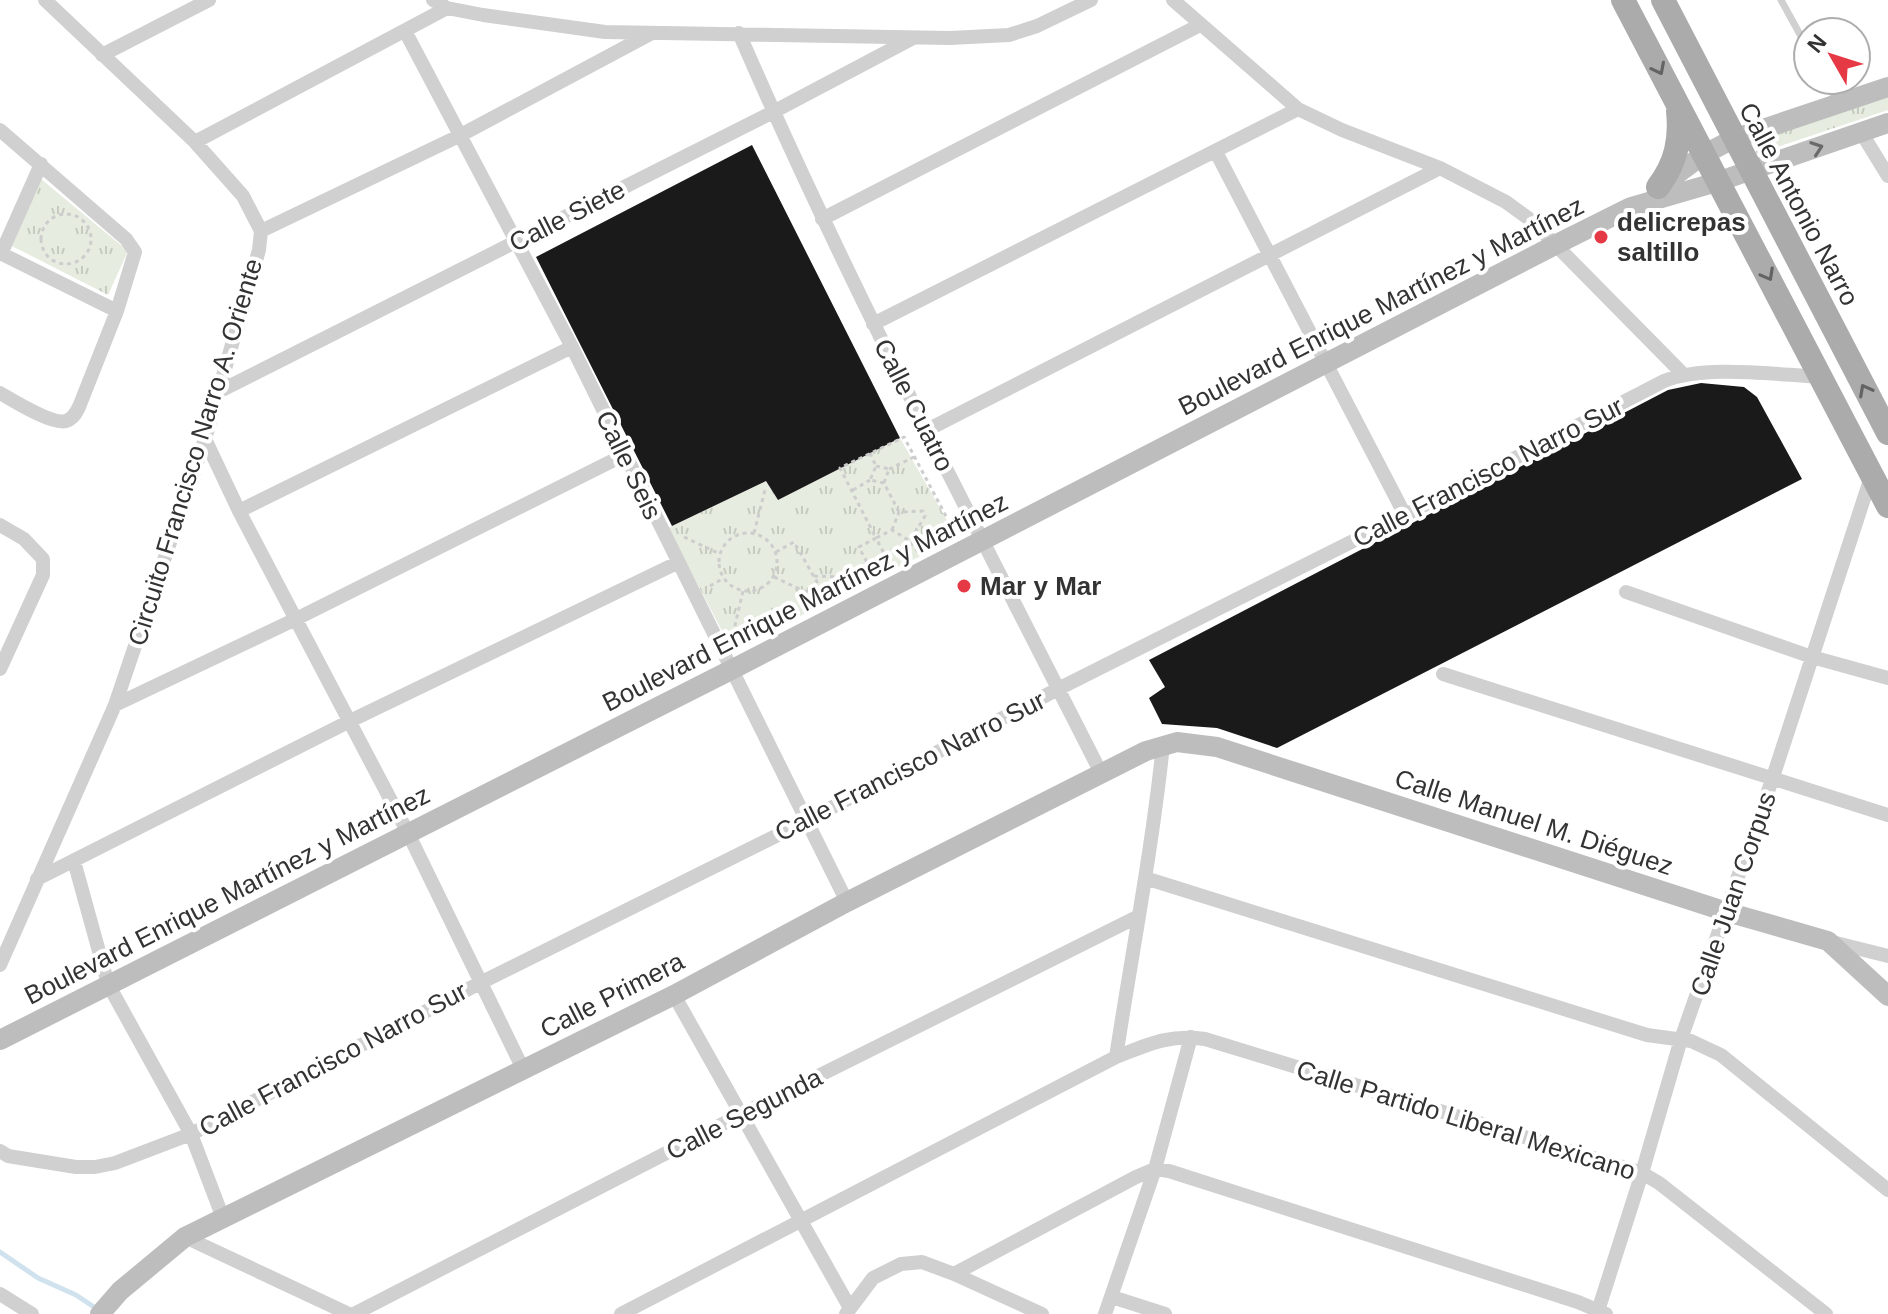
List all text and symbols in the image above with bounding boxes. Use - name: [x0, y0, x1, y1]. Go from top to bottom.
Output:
- north arrow: [1792, 16, 1872, 96]
- text: N: [1802, 30, 1832, 58]
- one-way arrow: [1649, 61, 1664, 76]
- street label: Calle Antonio Narro: [1733, 97, 1865, 311]
- one-way arrow: [1809, 141, 1823, 157]
- street label: Calle Siete: [504, 174, 630, 258]
- street label: Boulevard Enrique Martínez y Martínez: [1173, 190, 1589, 422]
- place label: delicrepas saltillo: [1617, 207, 1746, 267]
- marker: delicrepas saltillo: [1592, 228, 1610, 246]
- street label: Circuito Francisco Narro A. Oriente: [122, 255, 268, 649]
- one-way arrow: [1758, 267, 1773, 281]
- street label: Calle Cuatro: [868, 334, 960, 476]
- one-way arrow: [1860, 384, 1875, 398]
- street label: Calle Francisco Narro Sur: [1348, 391, 1628, 553]
- street label: Calle Seis: [590, 406, 668, 524]
- street label: Boulevard Enrique Martínez y Martínez: [597, 486, 1013, 718]
- place label: Mar y Mar: [980, 571, 1101, 601]
- marker: Mar y Mar: [955, 577, 973, 595]
- street label: Calle Francisco Narro Sur: [770, 685, 1050, 847]
- street label: Calle Manuel M. Diéguez: [1391, 763, 1677, 881]
- street label: Boulevard Enrique Martínez y Martínez: [19, 779, 435, 1011]
- street label: Calle Juan Corpus: [1684, 788, 1782, 1000]
- street label: Calle Primera: [535, 946, 689, 1044]
- street label: Calle Francisco Narro Sur: [194, 975, 472, 1142]
- street label: Calle Partido Liberal Mexicano: [1293, 1054, 1639, 1186]
- street label: Calle Segunda: [661, 1062, 827, 1166]

